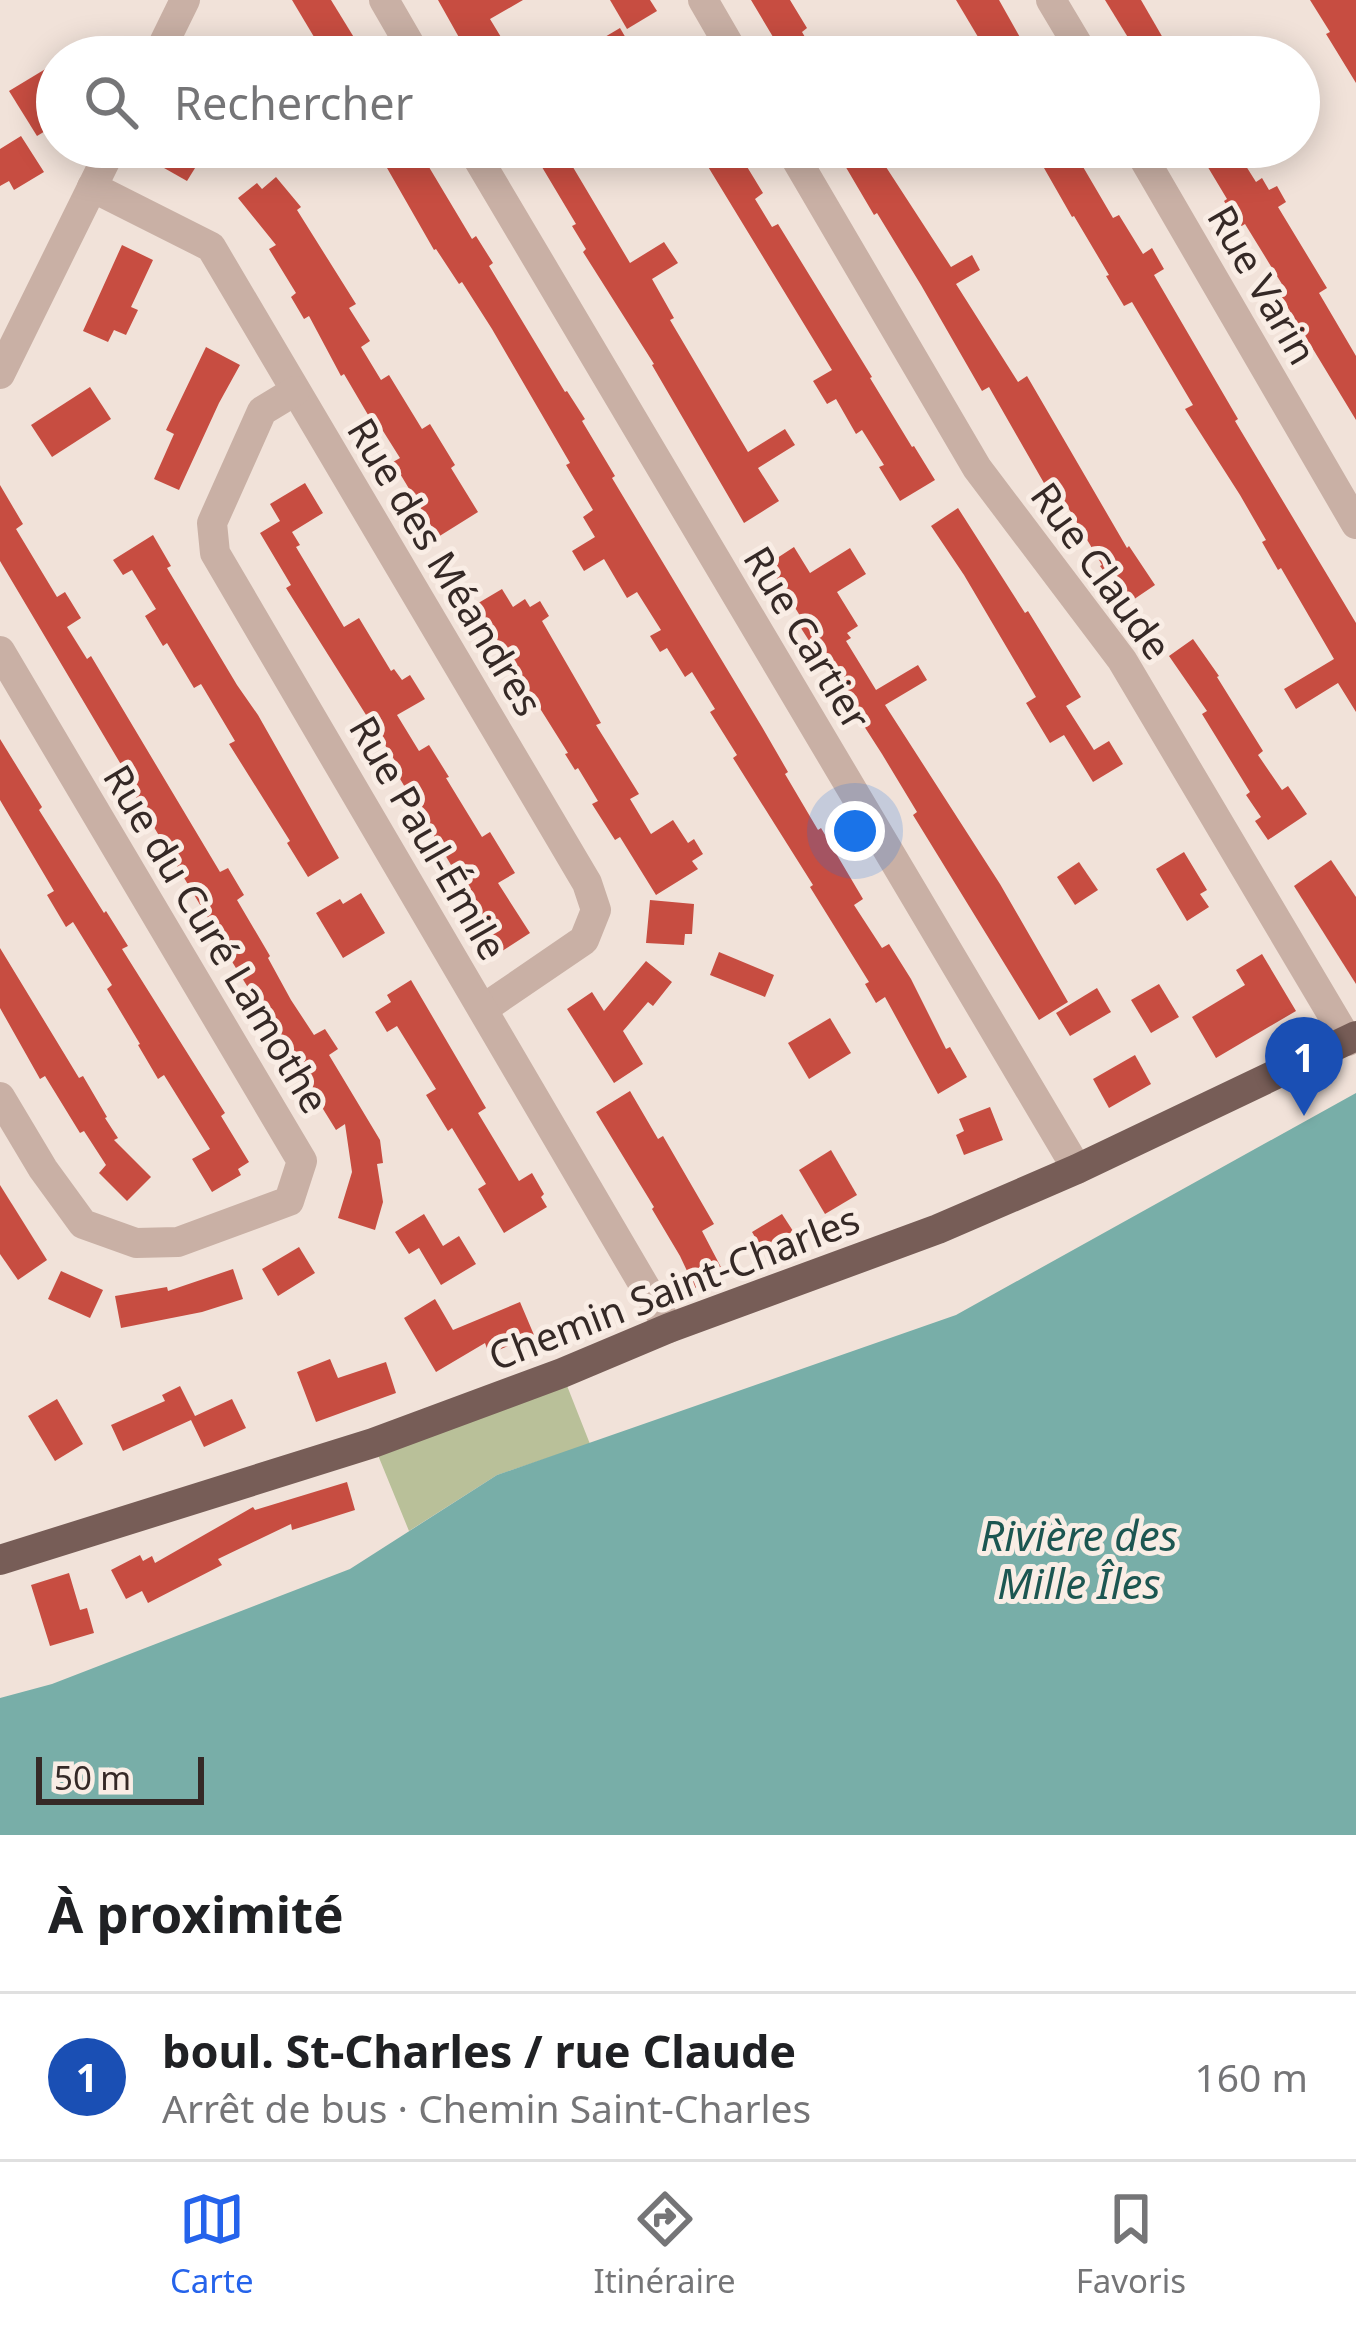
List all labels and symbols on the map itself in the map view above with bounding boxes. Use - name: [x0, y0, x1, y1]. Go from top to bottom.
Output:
- street label: Rue Varin: [1197, 195, 1330, 373]
- street label: Rue des Méandres: [336, 407, 556, 725]
- street label: Rue Claude: [1020, 471, 1185, 669]
- street label: Rue Cartier: [733, 536, 884, 739]
- street label: Rue Paul-Émile: [338, 706, 520, 969]
- street label: Rue du Curé Lamothe: [92, 754, 342, 1122]
- your location: [825, 801, 885, 861]
- pin: 1: [1265, 1017, 1343, 1116]
- street label: Chemin Saint-Charles: [480, 1191, 866, 1382]
- water label: Rivière des Mille Îles: [980, 1506, 1178, 1611]
- scale bar: [36, 1751, 204, 1804]

